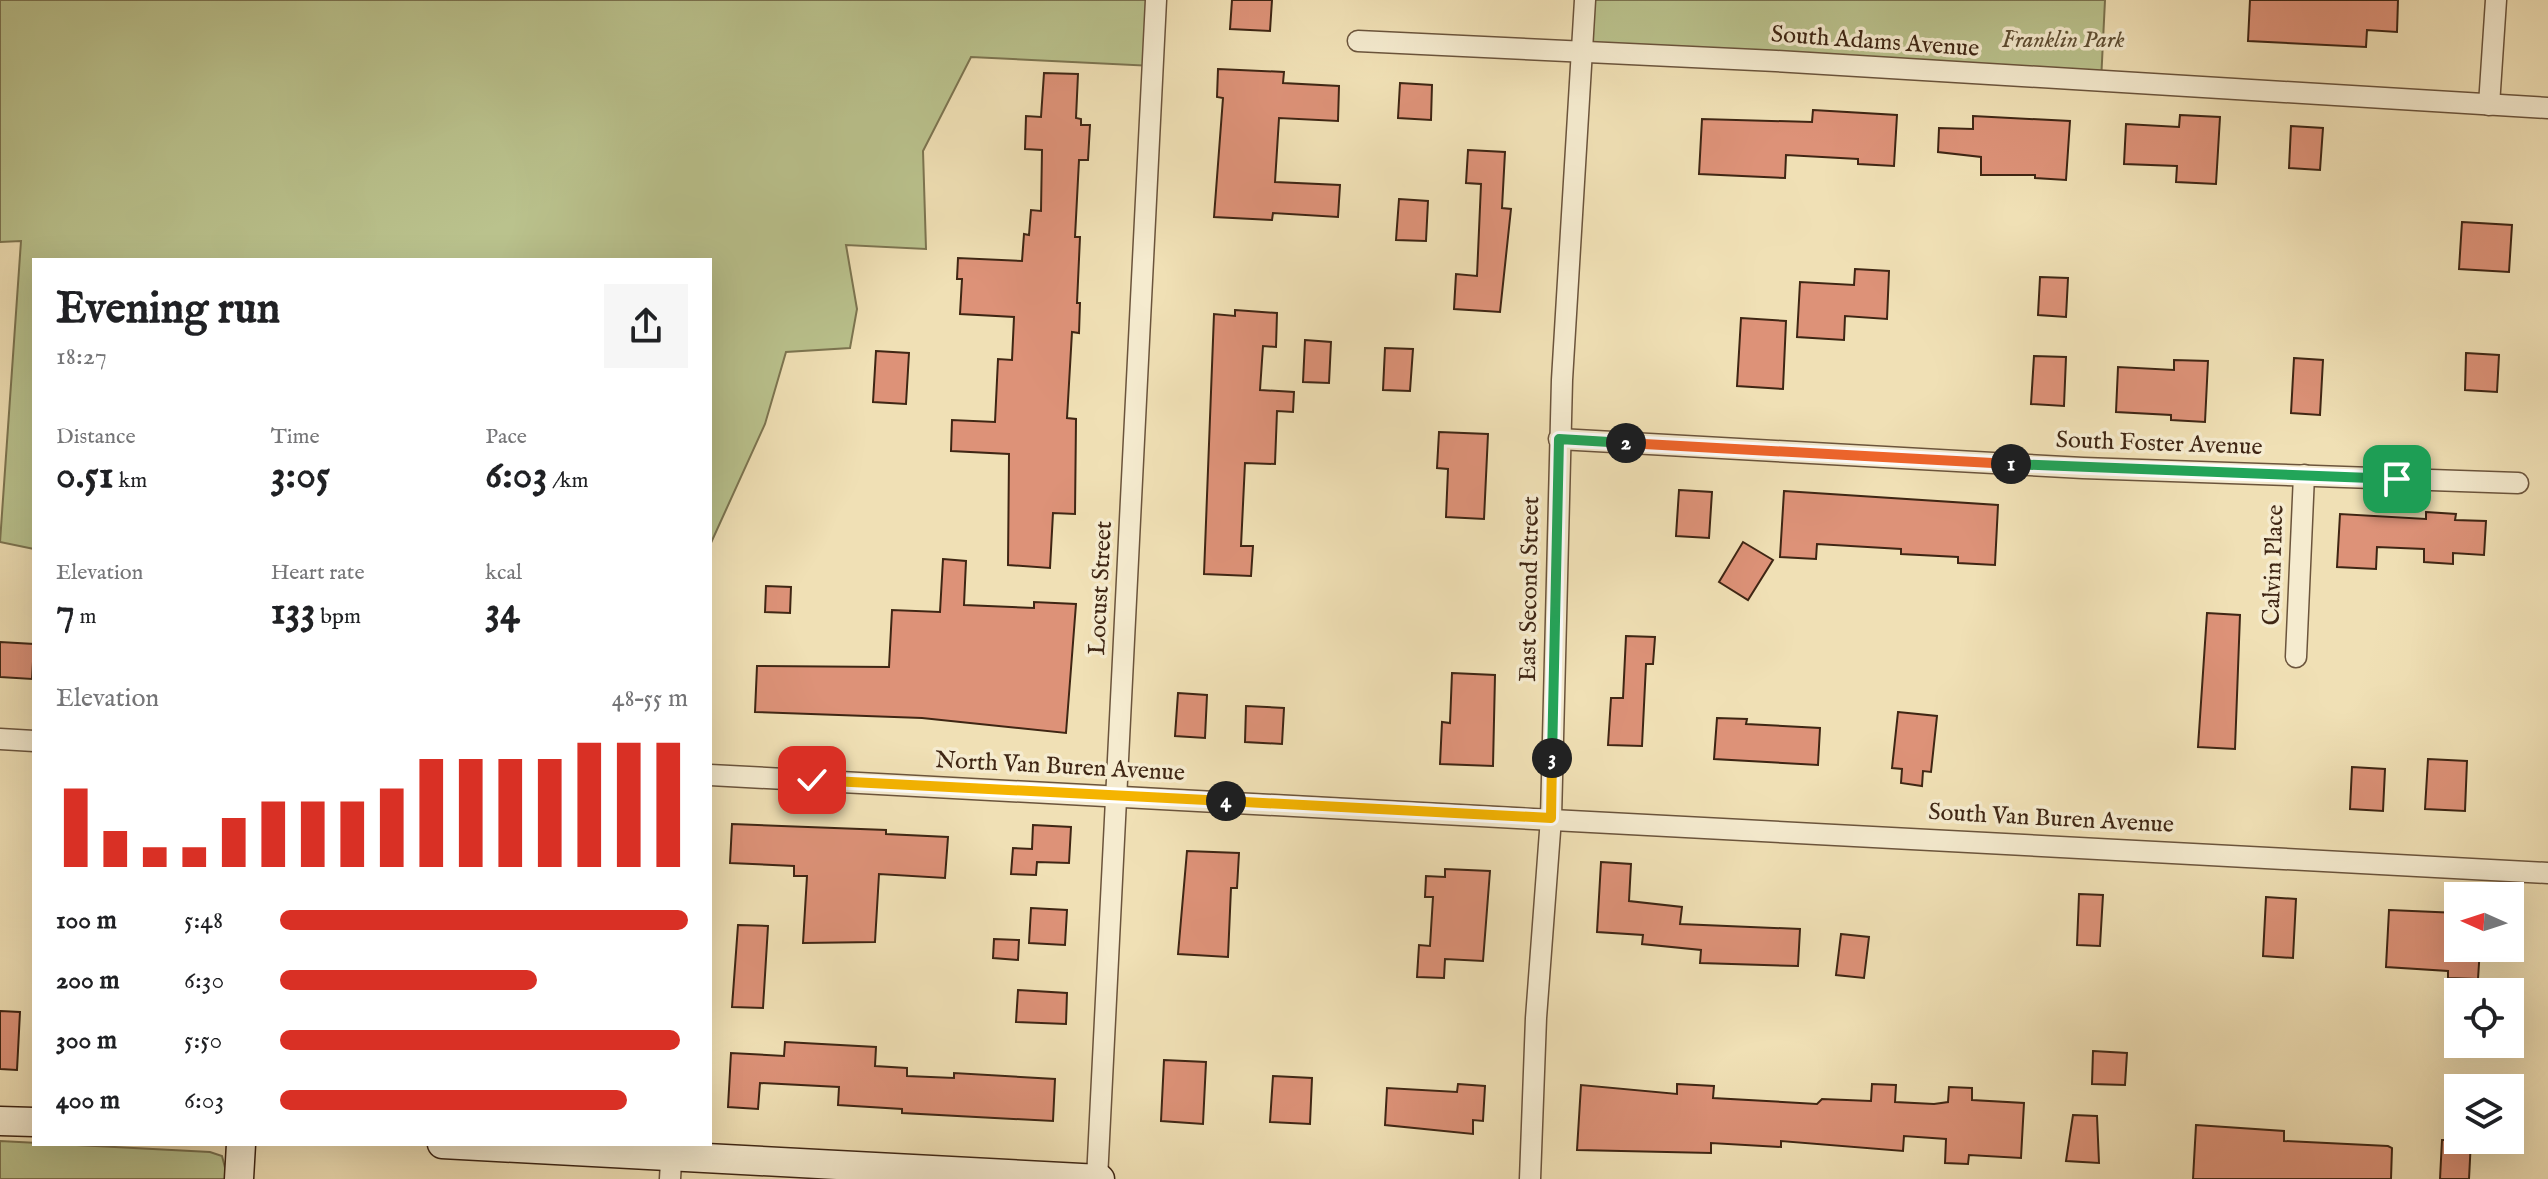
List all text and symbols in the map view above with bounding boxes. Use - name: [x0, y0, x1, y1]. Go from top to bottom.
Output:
- street label: South Adams Avenue: [1770, 19, 1980, 65]
- park label: Franklin Park: [2001, 25, 2125, 56]
- text: Evening run: [56, 282, 280, 338]
- button: share: [604, 284, 688, 368]
- text: 18:27: [56, 340, 107, 373]
- text: Distance: [56, 423, 136, 451]
- text: Time: [271, 423, 320, 451]
- text: Pace: [485, 423, 527, 451]
- pin: 2: [1606, 423, 1646, 463]
- street label: South Foster Avenue: [2055, 425, 2263, 463]
- text: 2: [1621, 429, 1631, 457]
- pin: 1: [1991, 444, 2031, 484]
- pin: [2363, 445, 2431, 513]
- text: 1: [2007, 450, 2015, 478]
- text: 0.51: [56, 451, 114, 502]
- text: 3:05: [271, 451, 330, 502]
- text: 6:03: [485, 451, 547, 502]
- icon: arrive: [2375, 457, 2419, 501]
- text: km: [114, 467, 147, 495]
- text: /km: [547, 467, 588, 495]
- street label: East Second Street: [1513, 496, 1547, 682]
- street label: Calvin Place: [2256, 504, 2292, 626]
- street label: Locust Street: [1082, 520, 1120, 656]
- text: Elevation: [56, 559, 143, 587]
- text: Heart rate: [271, 559, 365, 587]
- text: kcal: [485, 559, 522, 587]
- text: 7: [56, 587, 75, 638]
- text: 133: [271, 587, 315, 638]
- text: 34: [485, 587, 520, 638]
- text: m: [75, 603, 97, 631]
- text: bpm: [315, 603, 361, 631]
- text: Elevation: [56, 682, 159, 715]
- text: 48–55 m: [612, 682, 688, 715]
- pin: 3: [1532, 738, 1572, 778]
- text: 3: [1548, 744, 1556, 772]
- street label: North Van Buren Avenue: [934, 745, 1186, 789]
- pin: [778, 746, 846, 814]
- icon: check: [790, 758, 834, 802]
- pin: 4: [1206, 781, 1246, 821]
- text: 4: [1221, 787, 1231, 815]
- street label: South Van Buren Avenue: [1927, 797, 2175, 841]
- north arrow: [2444, 882, 2524, 962]
- map controls: [2444, 882, 2524, 1154]
- text: 100 m: [56, 904, 117, 937]
- text: 5:48: [184, 904, 223, 937]
- text: 200 m: [56, 964, 120, 997]
- text: 6:30: [184, 964, 224, 997]
- button: locate: [2444, 978, 2524, 1058]
- text: 300 m: [56, 1024, 117, 1057]
- text: 5:50: [184, 1024, 222, 1057]
- button: layers: [2444, 1074, 2524, 1154]
- text: 400 m: [56, 1084, 120, 1117]
- text: 6:03: [184, 1084, 224, 1117]

